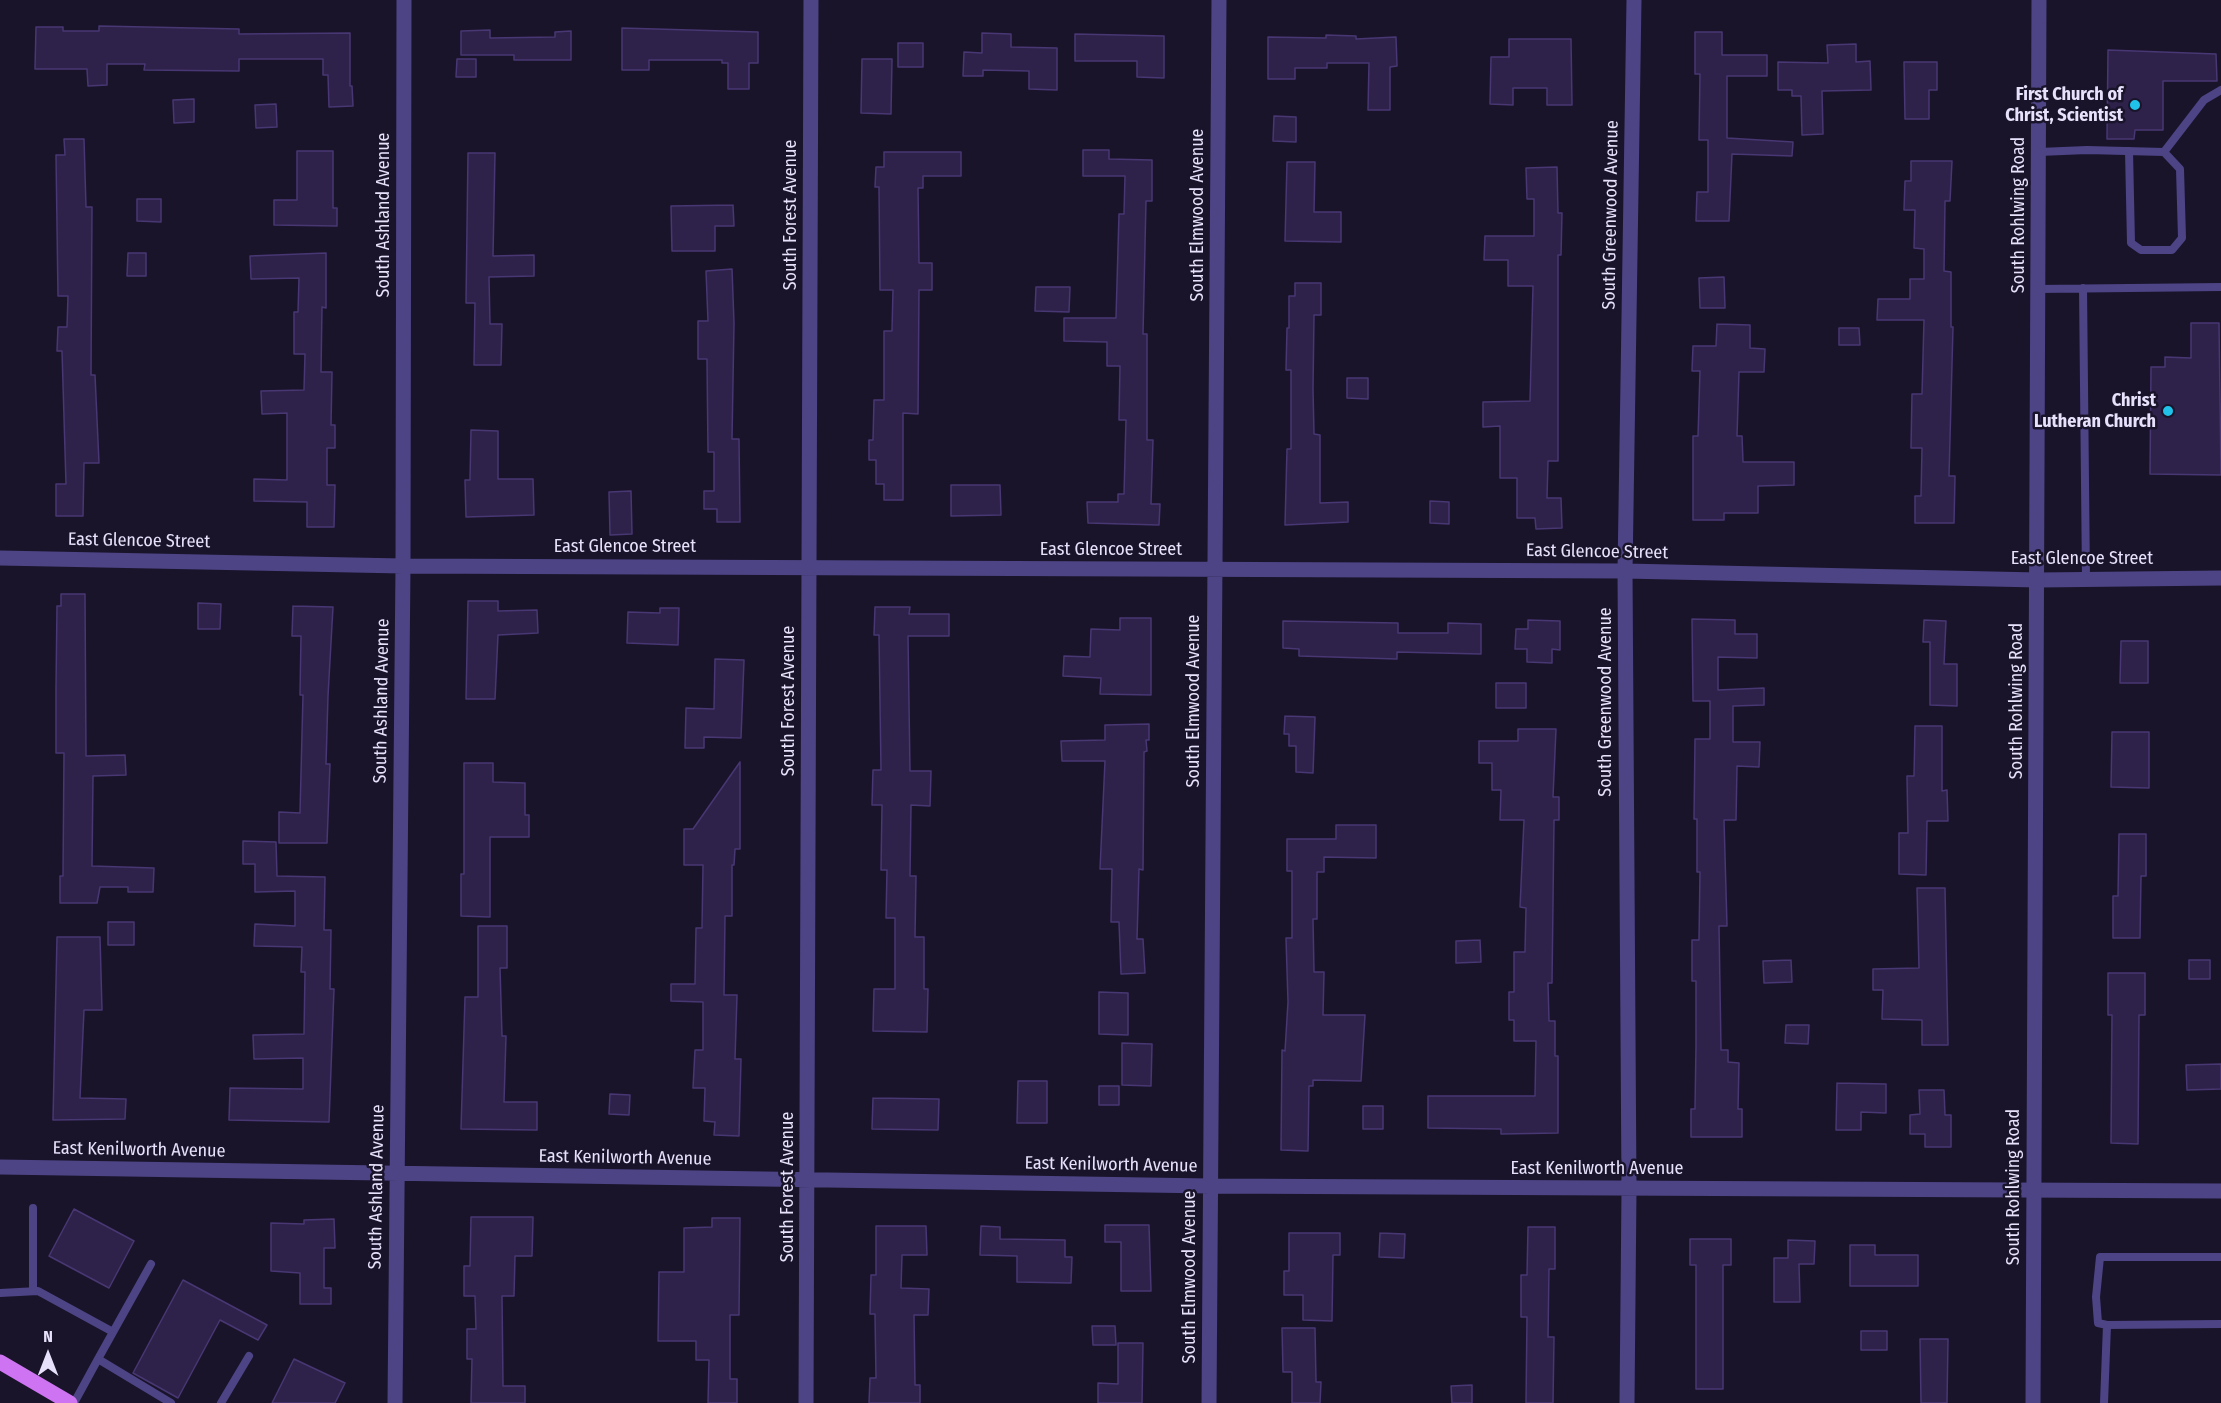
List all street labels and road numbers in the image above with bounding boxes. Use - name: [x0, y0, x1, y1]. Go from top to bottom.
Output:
- street label: South Greenwood Avenue: [1599, 120, 1623, 310]
- street label: South Elmwood Avenue: [1187, 128, 1209, 302]
- street label: South Ashland Avenue: [373, 133, 395, 297]
- street label: South Rohlwing Road: [2008, 137, 2030, 293]
- street label: South Forest Avenue: [780, 140, 802, 290]
- street label: East Glencoe Street: [68, 529, 210, 553]
- street label: East Glencoe Street: [554, 536, 696, 558]
- street label: East Glencoe Street: [1040, 539, 1182, 561]
- street label: East Glencoe Street: [1526, 540, 1668, 564]
- street label: East Glencoe Street: [2011, 548, 2153, 570]
- street label: South Greenwood Avenue: [1595, 607, 1617, 797]
- street label: South Elmwood Avenue: [1183, 614, 1205, 788]
- street label: South Ashland Avenue: [370, 618, 394, 784]
- street label: South Rohlwing Road: [2006, 623, 2028, 779]
- street label: South Forest Avenue: [778, 626, 800, 776]
- street label: South Ashland Avenue: [365, 1104, 389, 1270]
- street label: South Rohlwing Road: [2003, 1109, 2025, 1265]
- street label: South Forest Avenue: [777, 1112, 799, 1262]
- street label: East Kenilworth Avenue: [52, 1138, 226, 1162]
- street label: East Kenilworth Avenue: [538, 1146, 712, 1170]
- street label: East Kenilworth Avenue: [1024, 1153, 1198, 1177]
- street label: East Kenilworth Avenue: [1511, 1158, 1683, 1180]
- street label: South Elmwood Avenue: [1179, 1190, 1201, 1364]

